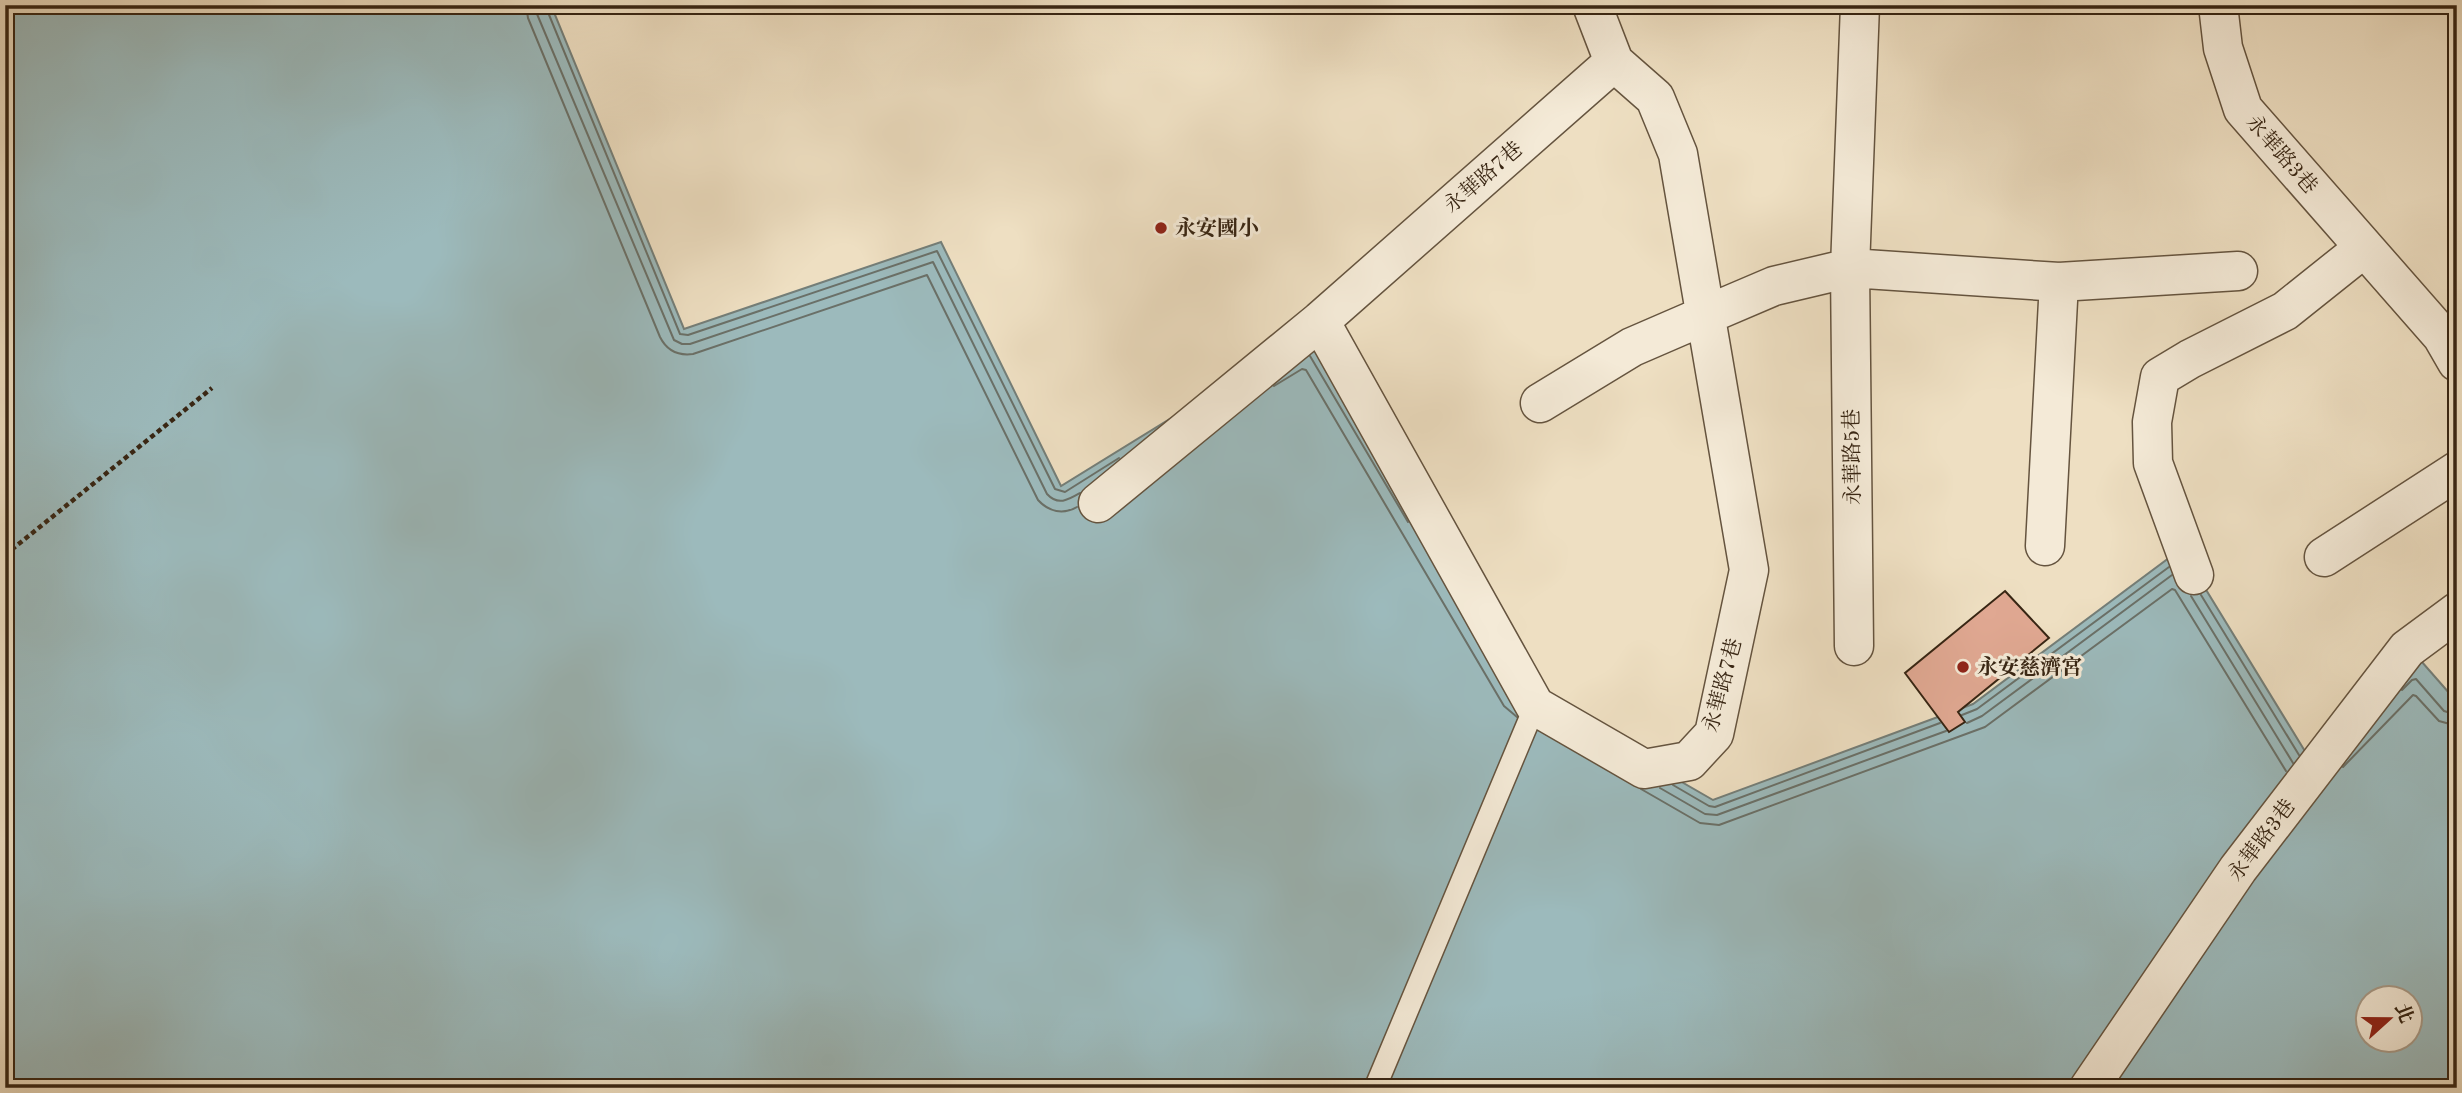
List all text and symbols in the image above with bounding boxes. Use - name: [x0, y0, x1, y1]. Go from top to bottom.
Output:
- street label: 永華路3巷: [2241, 110, 2322, 198]
- street label: 永華路7巷: [1439, 137, 1527, 218]
- place label: 永安國小: [1175, 216, 1259, 240]
- marker: 永安國小: [1153, 220, 1169, 236]
- street label: 永華路5巷: [1840, 409, 1865, 505]
- street label: 永華路7巷: [1699, 636, 1746, 735]
- place label: 永安慈濟宮: [1977, 655, 2082, 679]
- marker: 永安慈濟宮: [1955, 659, 1971, 675]
- street label: 永華路3巷: [2223, 795, 2300, 886]
- north arrow: [2354, 984, 2424, 1054]
- text: 北: [2390, 1001, 2417, 1026]

